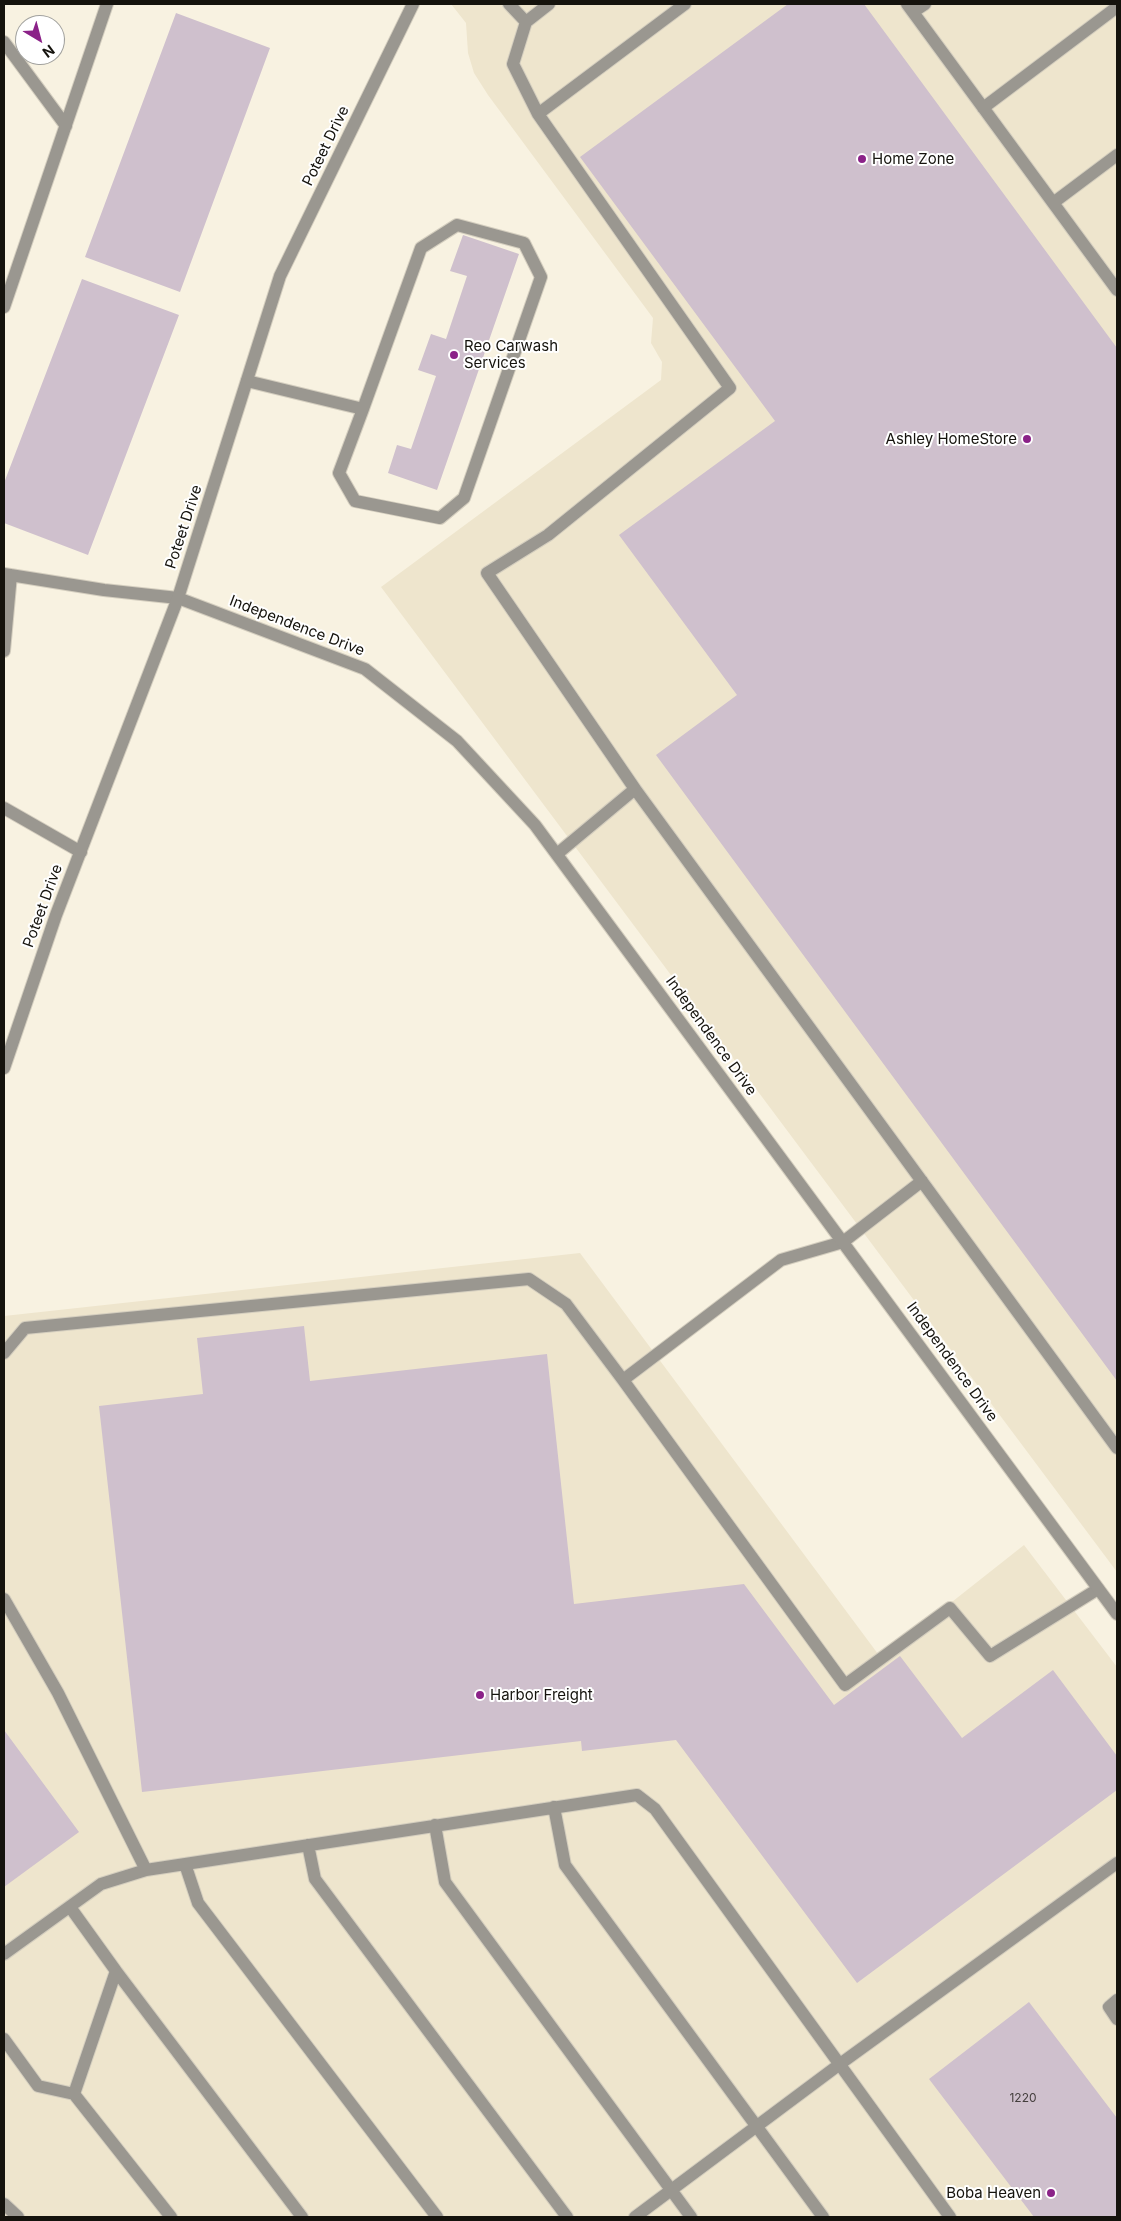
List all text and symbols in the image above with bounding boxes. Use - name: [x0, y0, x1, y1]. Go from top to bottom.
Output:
- north arrow: [15, 15, 65, 65]
- text: N: [39, 42, 58, 62]
- street label: Poteet Drive: [299, 103, 353, 189]
- place label: Home Zone: [872, 150, 954, 168]
- marker: Home Zone: [856, 153, 868, 165]
- place label: Reo Carwash Services: [464, 337, 558, 372]
- marker: Reo Carwash Services: [448, 349, 460, 361]
- place label: Ashley HomeStore: [886, 430, 1017, 448]
- marker: Ashley HomeStore: [1021, 433, 1033, 445]
- street label: Poteet Drive: [162, 483, 206, 571]
- street label: Independence Drive: [227, 592, 367, 660]
- street label: Poteet Drive: [20, 862, 66, 950]
- street label: Independence Drive: [662, 973, 760, 1099]
- street label: Independence Drive: [903, 1299, 1001, 1425]
- place label: Harbor Freight: [490, 1686, 593, 1704]
- marker: Harbor Freight: [474, 1689, 486, 1701]
- house number: 1220: [1009, 2091, 1037, 2105]
- place label: Boba Heaven: [946, 2184, 1041, 2202]
- marker: Boba Heaven: [1045, 2187, 1057, 2199]

